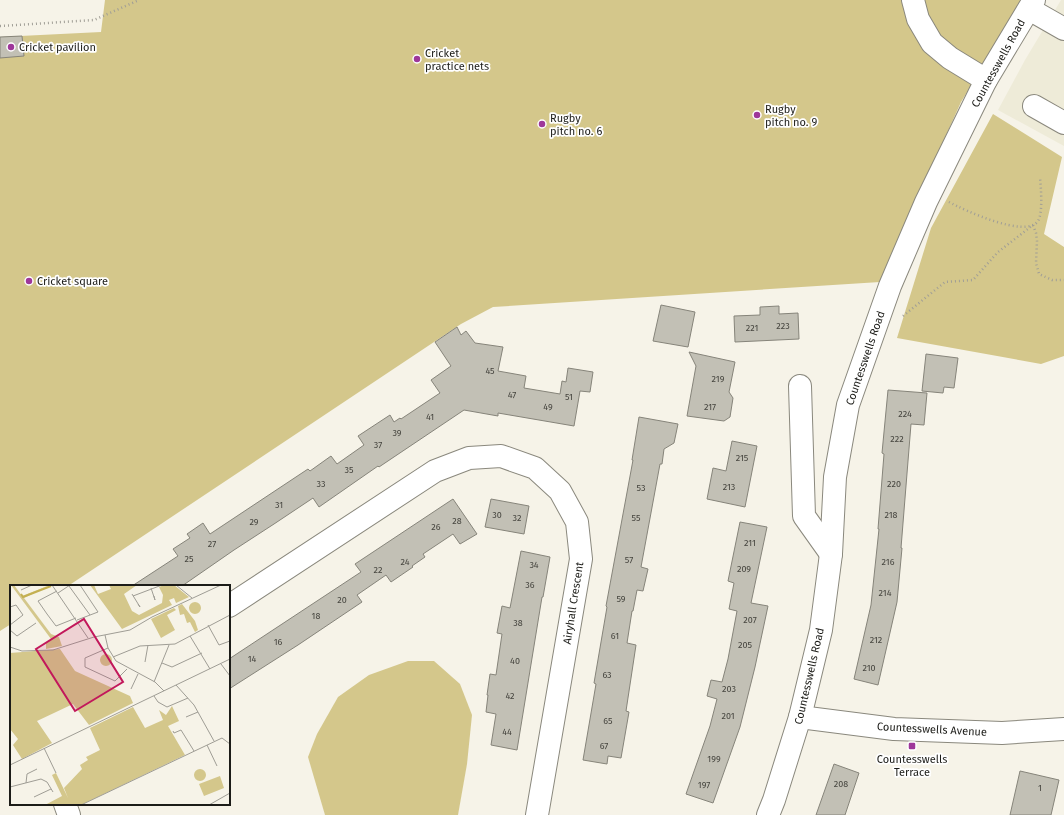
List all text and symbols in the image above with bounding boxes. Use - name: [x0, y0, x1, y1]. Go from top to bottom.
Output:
- street label: Countesswells Road: [969, 17, 1028, 110]
- place label: Cricket pavilion: [19, 41, 96, 54]
- marker: Cricket pavilion: [6, 42, 16, 52]
- place label: Cricket practice nets: [425, 47, 489, 73]
- marker: Cricket practice nets: [412, 54, 422, 64]
- place label: Rugby pitch no. 9: [765, 103, 817, 129]
- marker: Rugby pitch no. 9: [752, 110, 762, 120]
- place label: Rugby pitch no. 6: [550, 112, 602, 138]
- marker: Rugby pitch no. 6: [537, 119, 547, 129]
- place label: Cricket square: [37, 275, 108, 288]
- marker: Cricket square: [24, 276, 34, 286]
- street label: Countesswells Road: [843, 309, 888, 407]
- house number: 223: [776, 321, 790, 331]
- house number: 221: [746, 323, 758, 333]
- house number: 45: [485, 366, 495, 376]
- house number: 219: [712, 374, 725, 384]
- house number: 47: [508, 390, 516, 400]
- house number: 51: [565, 392, 573, 402]
- house number: 49: [543, 402, 553, 412]
- house number: 217: [704, 402, 716, 412]
- house number: 224: [898, 409, 912, 419]
- house number: 41: [426, 412, 434, 422]
- house number: 39: [392, 428, 402, 438]
- house number: 222: [890, 434, 904, 444]
- house number: 37: [374, 440, 382, 450]
- house number: 215: [736, 453, 749, 463]
- house number: 35: [344, 465, 354, 475]
- house number: 33: [317, 479, 325, 489]
- house number: 220: [887, 479, 901, 489]
- house number: 213: [723, 482, 735, 492]
- house number: 53: [637, 483, 645, 493]
- house number: 31: [275, 500, 283, 510]
- house number: 30: [492, 510, 502, 520]
- house number: 218: [884, 510, 898, 520]
- house number: 32: [513, 513, 521, 523]
- house number: 55: [632, 513, 641, 523]
- house number: 28: [452, 516, 462, 526]
- house number: 29: [249, 517, 259, 527]
- house number: 26: [431, 522, 441, 532]
- house number: 211: [744, 538, 756, 548]
- house number: 27: [208, 539, 216, 549]
- house number: 25: [185, 554, 194, 564]
- house number: 57: [625, 555, 633, 565]
- house number: 24: [400, 557, 410, 567]
- house number: 216: [882, 557, 895, 567]
- house number: 34: [529, 560, 539, 570]
- street label: Airyhall Crescent: [561, 561, 586, 645]
- house number: 209: [737, 564, 751, 574]
- house number: 22: [374, 565, 382, 575]
- house number: 36: [525, 580, 535, 590]
- inset map: [10, 585, 230, 805]
- house number: 214: [879, 588, 892, 598]
- house number: 59: [616, 594, 626, 604]
- house number: 20: [337, 595, 347, 605]
- house number: 18: [312, 611, 320, 621]
- house number: 207: [743, 615, 757, 625]
- house number: 38: [513, 618, 523, 628]
- street label: Countesswells Road: [792, 626, 827, 726]
- house number: 61: [611, 631, 619, 641]
- house number: 212: [870, 635, 882, 645]
- house number: 16: [274, 637, 283, 647]
- house number: 205: [738, 640, 752, 650]
- house number: 14: [248, 654, 257, 664]
- house number: 40: [510, 656, 520, 666]
- house number: 210: [862, 663, 876, 673]
- house number: 63: [602, 670, 612, 680]
- house number: 203: [722, 684, 736, 694]
- house number: 42: [505, 691, 515, 701]
- house number: 201: [721, 711, 735, 721]
- house number: 65: [603, 716, 613, 726]
- street label: Countesswells Avenue: [877, 720, 987, 739]
- house number: 44: [502, 727, 512, 737]
- house number: 67: [600, 741, 608, 751]
- marker: Countesswells Terrace: [907, 741, 917, 751]
- place label: Countesswells Terrace: [877, 753, 947, 779]
- house number: 199: [707, 754, 721, 764]
- house number: 208: [834, 779, 848, 789]
- house number: 197: [698, 780, 710, 790]
- house number: 1: [1038, 783, 1042, 793]

